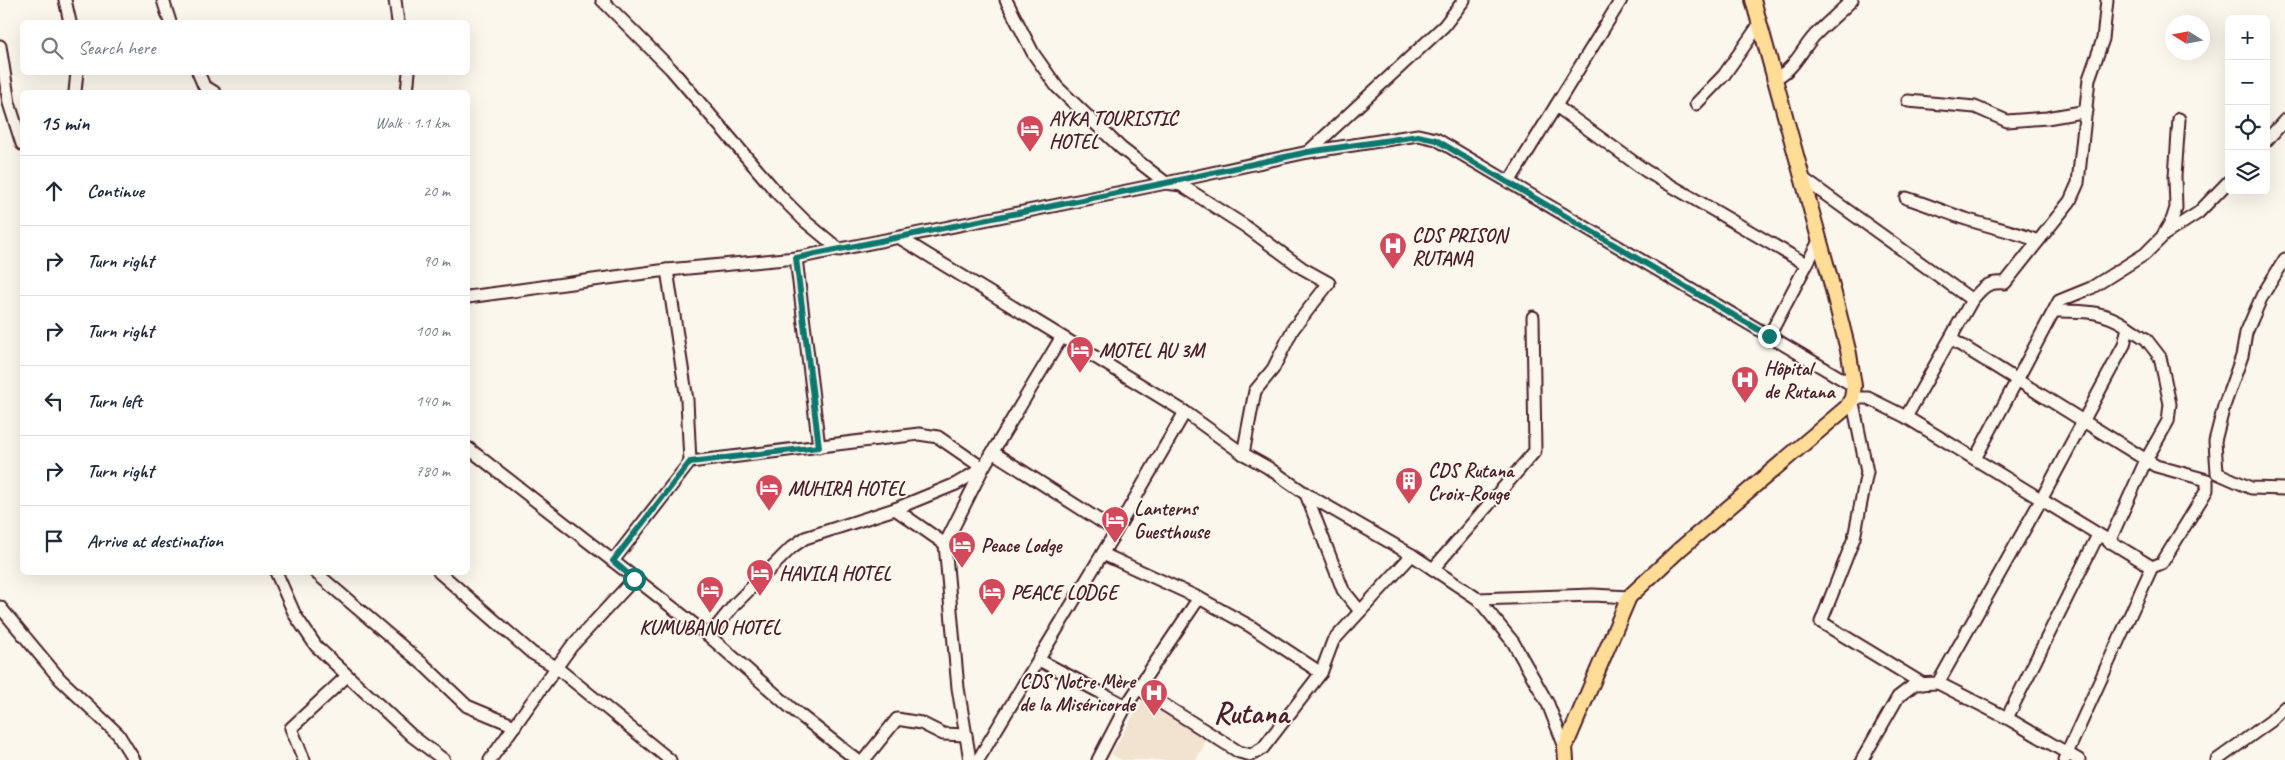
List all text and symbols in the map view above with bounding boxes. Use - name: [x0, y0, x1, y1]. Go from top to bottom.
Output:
- north arrow: [2165, 15, 2210, 60]
- map controls: [2225, 15, 2270, 195]
- button: +: [2225, 15, 2270, 60]
- search box: [20, 20, 470, 75]
- icon: search: [38, 34, 66, 62]
- text: Search here: [78, 36, 155, 60]
- button: −: [2225, 60, 2270, 105]
- button: locate: [2225, 105, 2270, 150]
- place label: AYKA TOURISTIC HOTEL: [1049, 106, 1180, 154]
- text: 15 min: [40, 110, 89, 136]
- text: Walk · 1.1 km: [375, 113, 450, 133]
- hotel icon: AYKA TOURISTIC HOTEL: [1015, 114, 1045, 153]
- button: layers: [2225, 150, 2270, 195]
- icon: ahead: [40, 177, 68, 205]
- text: Continue: [87, 179, 144, 203]
- text: 20 m: [423, 181, 450, 201]
- place label: CDS PRISON RUTANA: [1412, 223, 1511, 271]
- hospital icon: CDS PRISON RUTANA: [1378, 231, 1408, 270]
- icon: right: [40, 247, 68, 275]
- text: Turn right: [87, 249, 154, 273]
- text: 90 m: [423, 251, 450, 271]
- icon: right: [40, 317, 68, 345]
- text: Turn right: [87, 319, 154, 343]
- text: 100 m: [416, 321, 450, 341]
- route end: [1758, 325, 1781, 348]
- hotel icon: MOTEL AU 3M: [1065, 335, 1095, 374]
- place label: MOTEL AU 3M: [1099, 338, 1206, 363]
- place label: Hôpital de Rutana: [1764, 356, 1837, 404]
- hospital icon: Hôpital de Rutana: [1730, 365, 1760, 404]
- icon: left: [40, 387, 68, 415]
- text: Turn left: [87, 389, 142, 413]
- text: 140 m: [416, 391, 450, 411]
- icon: right: [40, 457, 68, 485]
- place label: CDS Rutana Croix-Rouge: [1428, 458, 1515, 506]
- text: Turn right: [87, 459, 154, 483]
- text: 780 m: [416, 461, 450, 481]
- building icon: CDS Rutana Croix-Rouge: [1394, 466, 1424, 505]
- hotel icon: MUHIRA HOTEL: [754, 473, 784, 512]
- place label: MUHIRA HOTEL: [788, 476, 907, 501]
- place label: Lanterns Guesthouse: [1134, 496, 1210, 544]
- hotel icon: Lanterns Guesthouse: [1100, 505, 1130, 544]
- icon: arrive: [40, 527, 68, 555]
- text: Arrive at destination: [87, 529, 223, 553]
- hotel icon: Peace Lodge: [947, 530, 977, 569]
- place label: Peace Lodge: [981, 533, 1063, 558]
- hotel icon: HAVILA HOTEL: [745, 558, 775, 597]
- place label: HAVILA HOTEL: [779, 561, 892, 586]
- route start: [623, 568, 646, 591]
- hotel icon: KUMUBANO HOTEL: [695, 575, 725, 614]
- hotel icon: PEACE LODGE: [977, 577, 1007, 616]
- place label: PEACE LODGE: [1011, 580, 1121, 605]
- place label: KUMUBANO HOTEL: [639, 615, 782, 640]
- place label: CDS Notre Mère de la Miséricorde: [1019, 669, 1137, 717]
- hospital icon: CDS Notre Mère de la Miséricorde: [1139, 678, 1169, 717]
- district label: Rutana: [1213, 694, 1291, 732]

